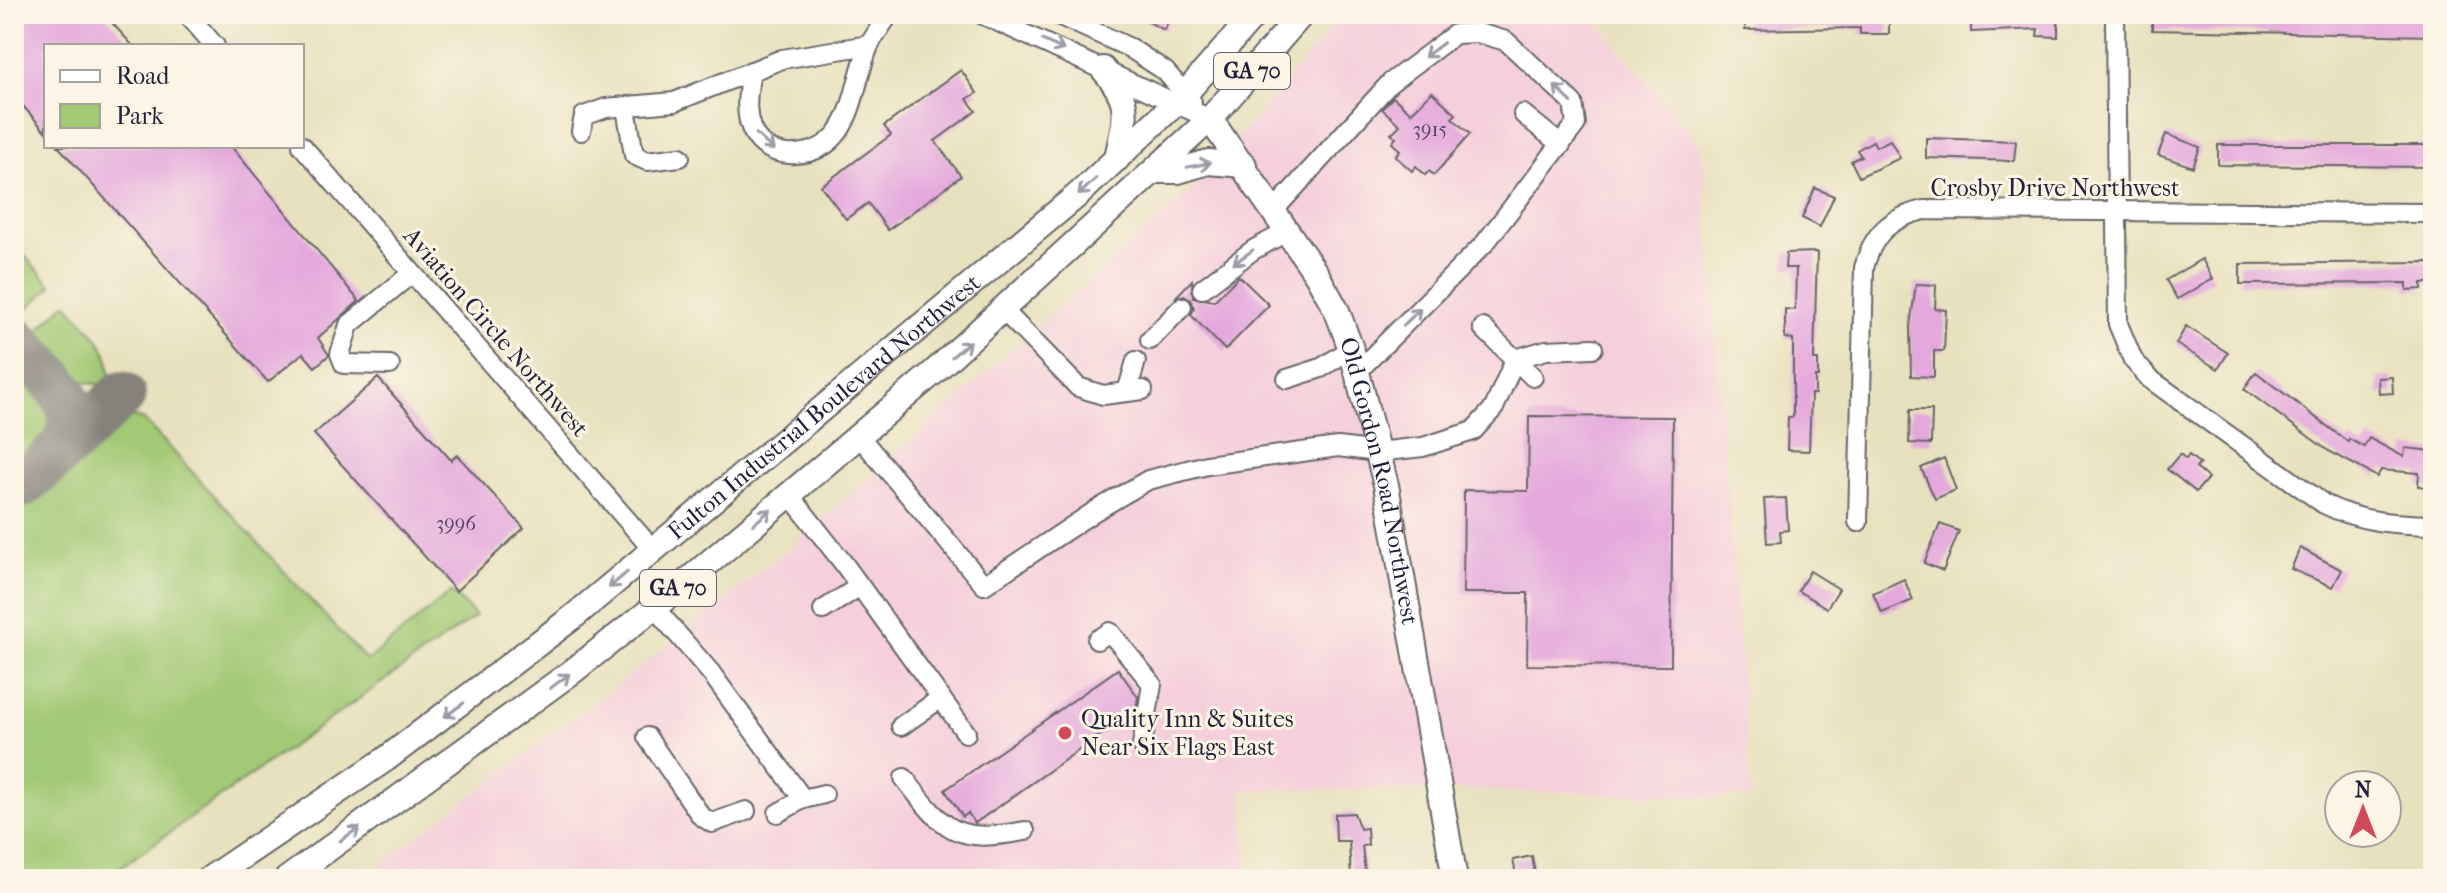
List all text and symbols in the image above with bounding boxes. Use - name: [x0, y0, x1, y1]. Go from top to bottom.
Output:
- one-way arrow: [1040, 38, 1065, 53]
- one-way arrow: [1424, 41, 1445, 58]
- legend: [44, 44, 304, 148]
- road number: GA 70: [1214, 53, 1290, 89]
- text: Road: [116, 62, 170, 90]
- one-way arrow: [1554, 85, 1573, 104]
- text: Park: [116, 102, 164, 130]
- house number: 3915: [1413, 118, 1447, 141]
- one-way arrow: [754, 132, 775, 151]
- one-way arrow: [1186, 157, 1212, 172]
- street label: Crosby Drive Northwest: [1930, 174, 2180, 202]
- one-way arrow: [1077, 178, 1097, 196]
- street label: Aviation Circle Northwest: [397, 221, 595, 442]
- one-way arrow: [1233, 249, 1255, 266]
- street label: Fulton Industrial Boulevard Northwest: [662, 268, 986, 546]
- one-way arrow: [1402, 307, 1421, 327]
- street label: Old Gordon Road Northwest: [1334, 333, 1424, 627]
- one-way arrow: [950, 340, 970, 358]
- one-way arrow: [752, 508, 772, 526]
- house number: 3996: [436, 512, 476, 535]
- road number: GA 70: [640, 570, 716, 606]
- one-way arrow: [608, 571, 628, 589]
- one-way arrow: [549, 672, 571, 689]
- one-way arrow: [444, 701, 465, 718]
- place label: Quality Inn & Suites Near Six Flags East: [1081, 705, 1294, 761]
- marker: Quality Inn & Suites Near Six Flags East: [1056, 724, 1074, 742]
- north arrow: [2323, 769, 2403, 849]
- text: N: [2355, 777, 2372, 803]
- one-way arrow: [339, 826, 361, 842]

